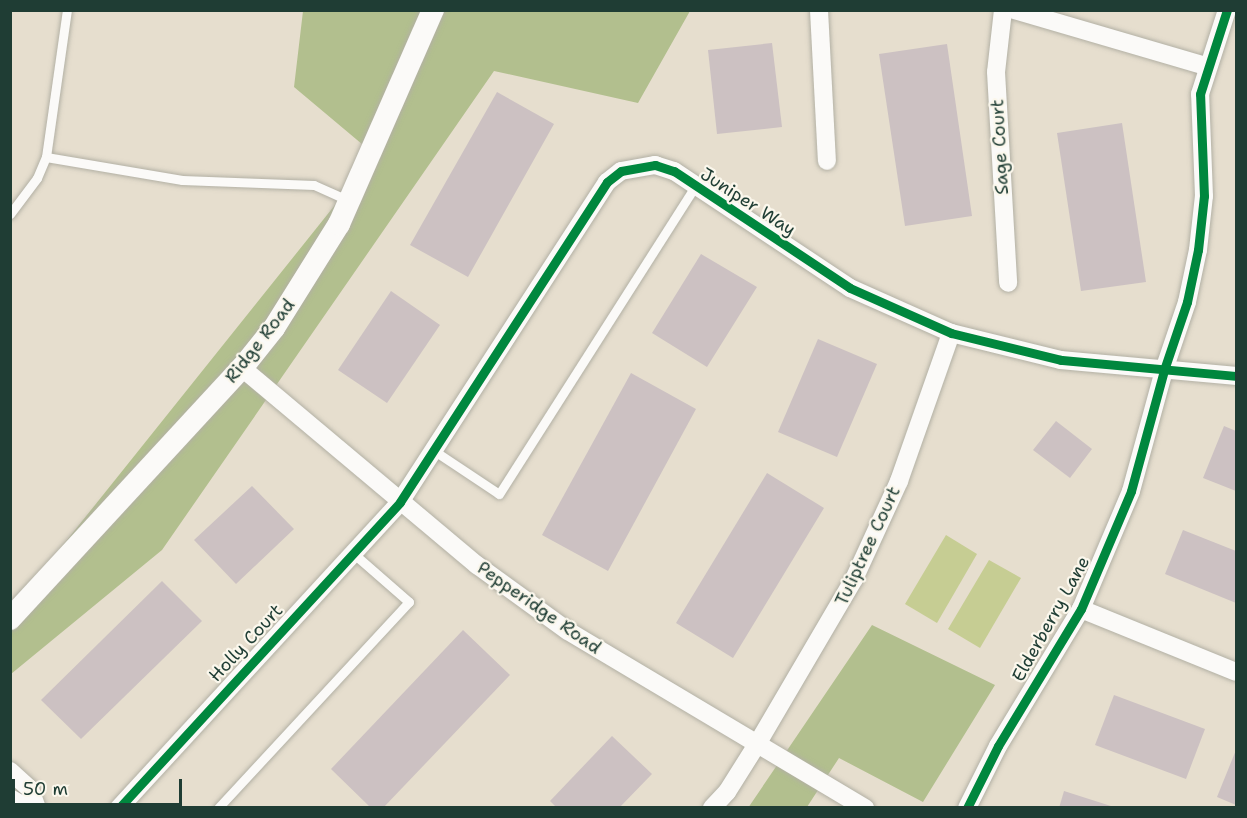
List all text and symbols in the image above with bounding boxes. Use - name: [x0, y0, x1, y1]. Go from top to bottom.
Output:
- street label: Sage Court: [987, 99, 1013, 195]
- street label: Juniper Way: [696, 163, 800, 241]
- street label: Ridge Road: [220, 295, 300, 387]
- street label: Tuliptree Court: [831, 483, 905, 609]
- street label: Elderberry Lane: [1008, 553, 1094, 685]
- street label: Pepperidge Road: [473, 557, 605, 659]
- street label: Holly Court: [205, 600, 287, 686]
- scale bar: [15, 767, 184, 805]
- text: 50 m: [23, 777, 68, 801]

